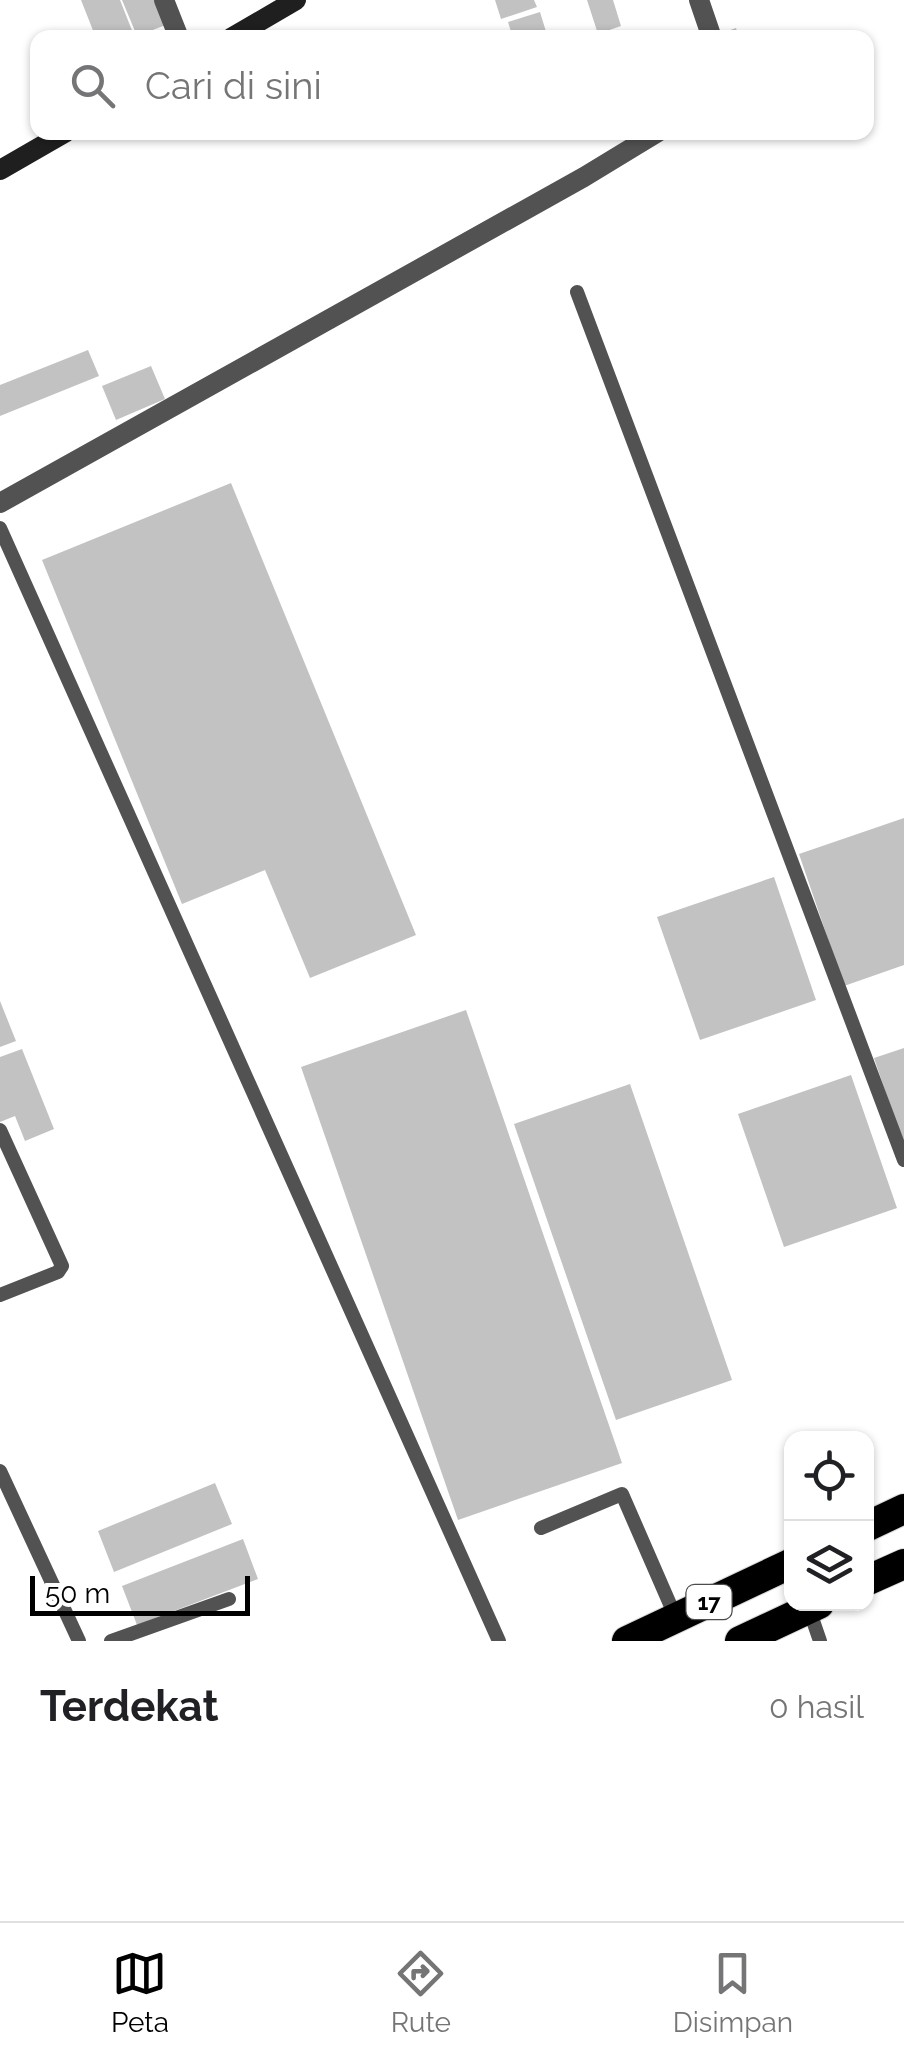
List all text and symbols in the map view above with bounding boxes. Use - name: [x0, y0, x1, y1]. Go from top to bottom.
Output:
- search box: [30, 30, 874, 140]
- icon: search: [65, 58, 120, 113]
- text: Cari di sini: [145, 63, 322, 108]
- map controls: [784, 1431, 874, 1611]
- button: locate: [784, 1431, 874, 1521]
- button: layers: [784, 1521, 874, 1611]
- scale bar: [30, 1571, 250, 1616]
- text: 50 m: [45, 1577, 110, 1610]
- road number: 17: [686, 1585, 732, 1619]
- text: Terdekat: [40, 1682, 219, 1731]
- text: 0 hasil: [769, 1688, 864, 1725]
- tab: Peta: [111, 1946, 169, 2039]
- tab: Rute: [391, 1946, 451, 2039]
- tab: Disimpan: [673, 1946, 793, 2039]

